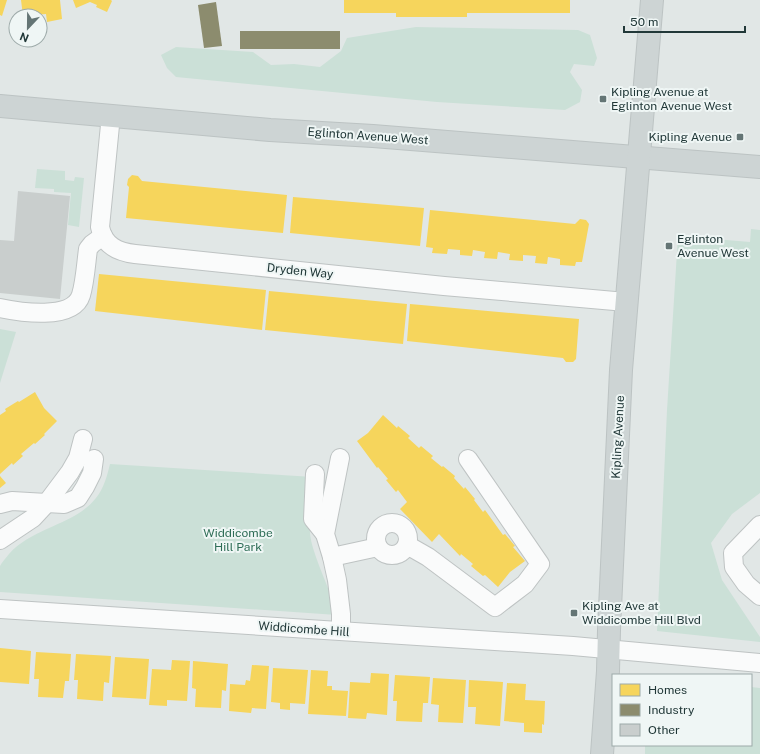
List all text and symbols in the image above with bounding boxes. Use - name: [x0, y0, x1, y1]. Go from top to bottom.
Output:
- north arrow: [8, 8, 48, 48]
- scale bar: [624, 8, 745, 34]
- text: 50 m: [630, 15, 658, 29]
- text: N: [18, 30, 30, 44]
- place label: Kipling Avenue at Eglinton Avenue West: [611, 85, 733, 113]
- marker: Kipling Avenue at Eglinton Avenue West: [598, 94, 608, 104]
- street label: Eglinton Avenue West: [307, 125, 429, 147]
- place label: Kipling Avenue: [648, 130, 732, 144]
- marker: Kipling Avenue: [735, 132, 745, 142]
- place label: Eglinton Avenue West: [677, 232, 749, 260]
- marker: Eglinton Avenue West: [664, 241, 674, 251]
- street label: Dryden Way: [266, 261, 335, 282]
- street label: Kipling Avenue: [609, 395, 627, 479]
- park label: Widdicombe Hill Park: [203, 526, 273, 554]
- place label: Kipling Ave at Widdicombe Hill Blvd: [582, 599, 701, 627]
- marker: Kipling Ave at Widdicombe Hill Blvd: [569, 608, 579, 618]
- street label: Widdicombe Hill: [258, 619, 351, 639]
- legend: [612, 674, 752, 746]
- text: Homes: [648, 683, 687, 697]
- text: Industry: [648, 703, 695, 717]
- text: Other: [648, 723, 680, 737]

